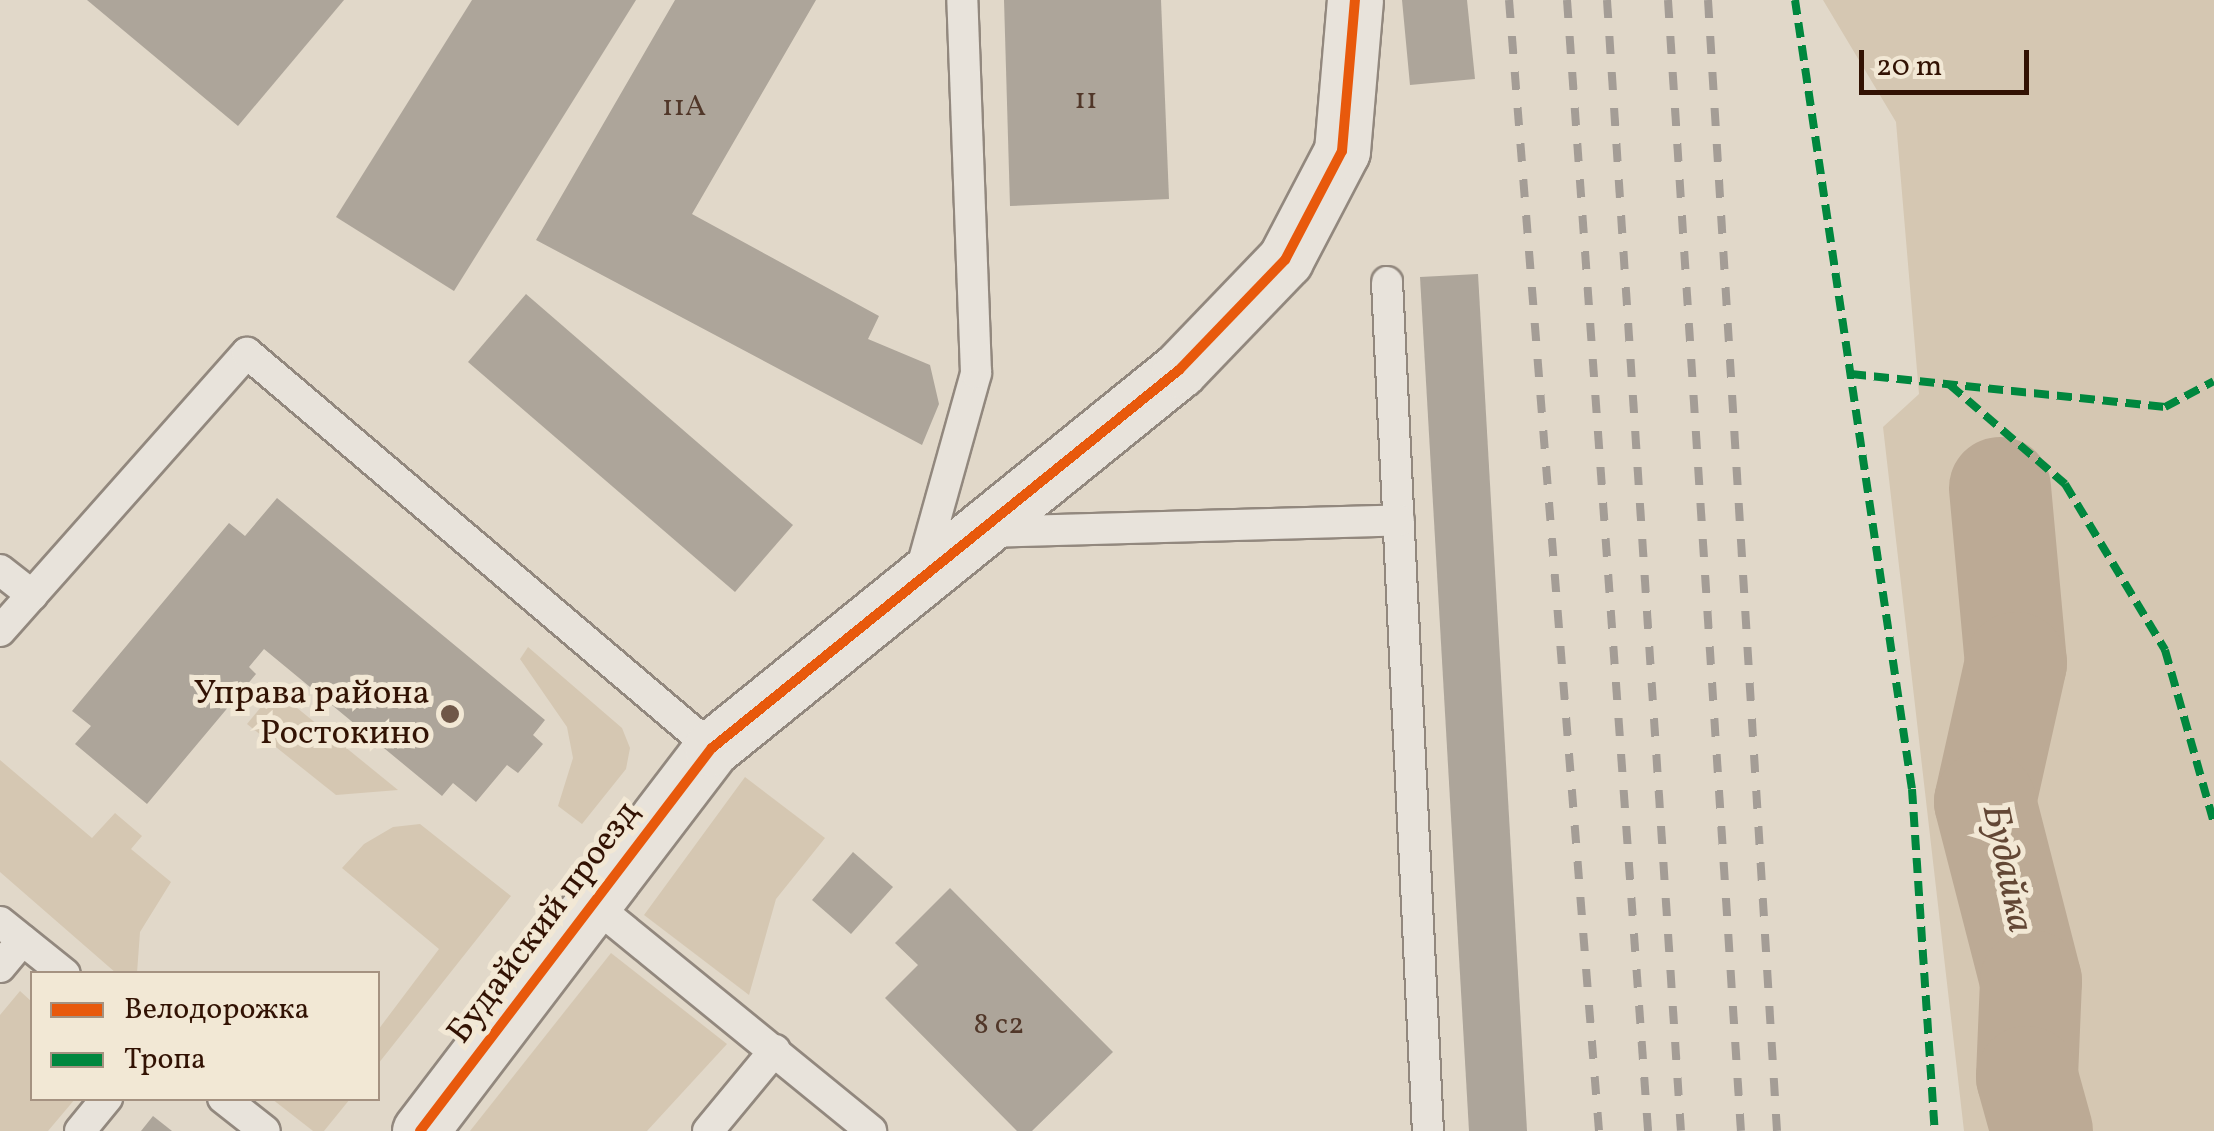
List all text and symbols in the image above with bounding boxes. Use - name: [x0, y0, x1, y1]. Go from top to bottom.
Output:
- scale bar: [1864, 30, 2034, 92]
- text: 20 m: [1876, 46, 1942, 88]
- house number: 11: [1074, 82, 1098, 118]
- house number: 11А: [662, 89, 706, 125]
- place label: Управа района Ростокино: [194, 673, 430, 755]
- marker: Управа района Ростокино: [439, 703, 461, 725]
- street label: Будайский проезд: [439, 794, 649, 1052]
- water label: Будайка: [1970, 801, 2042, 937]
- legend: [30, 971, 380, 1101]
- text: Велодорожка: [124, 989, 310, 1031]
- house number: 8 с2: [974, 1007, 1024, 1043]
- text: Тропа: [124, 1039, 206, 1081]

